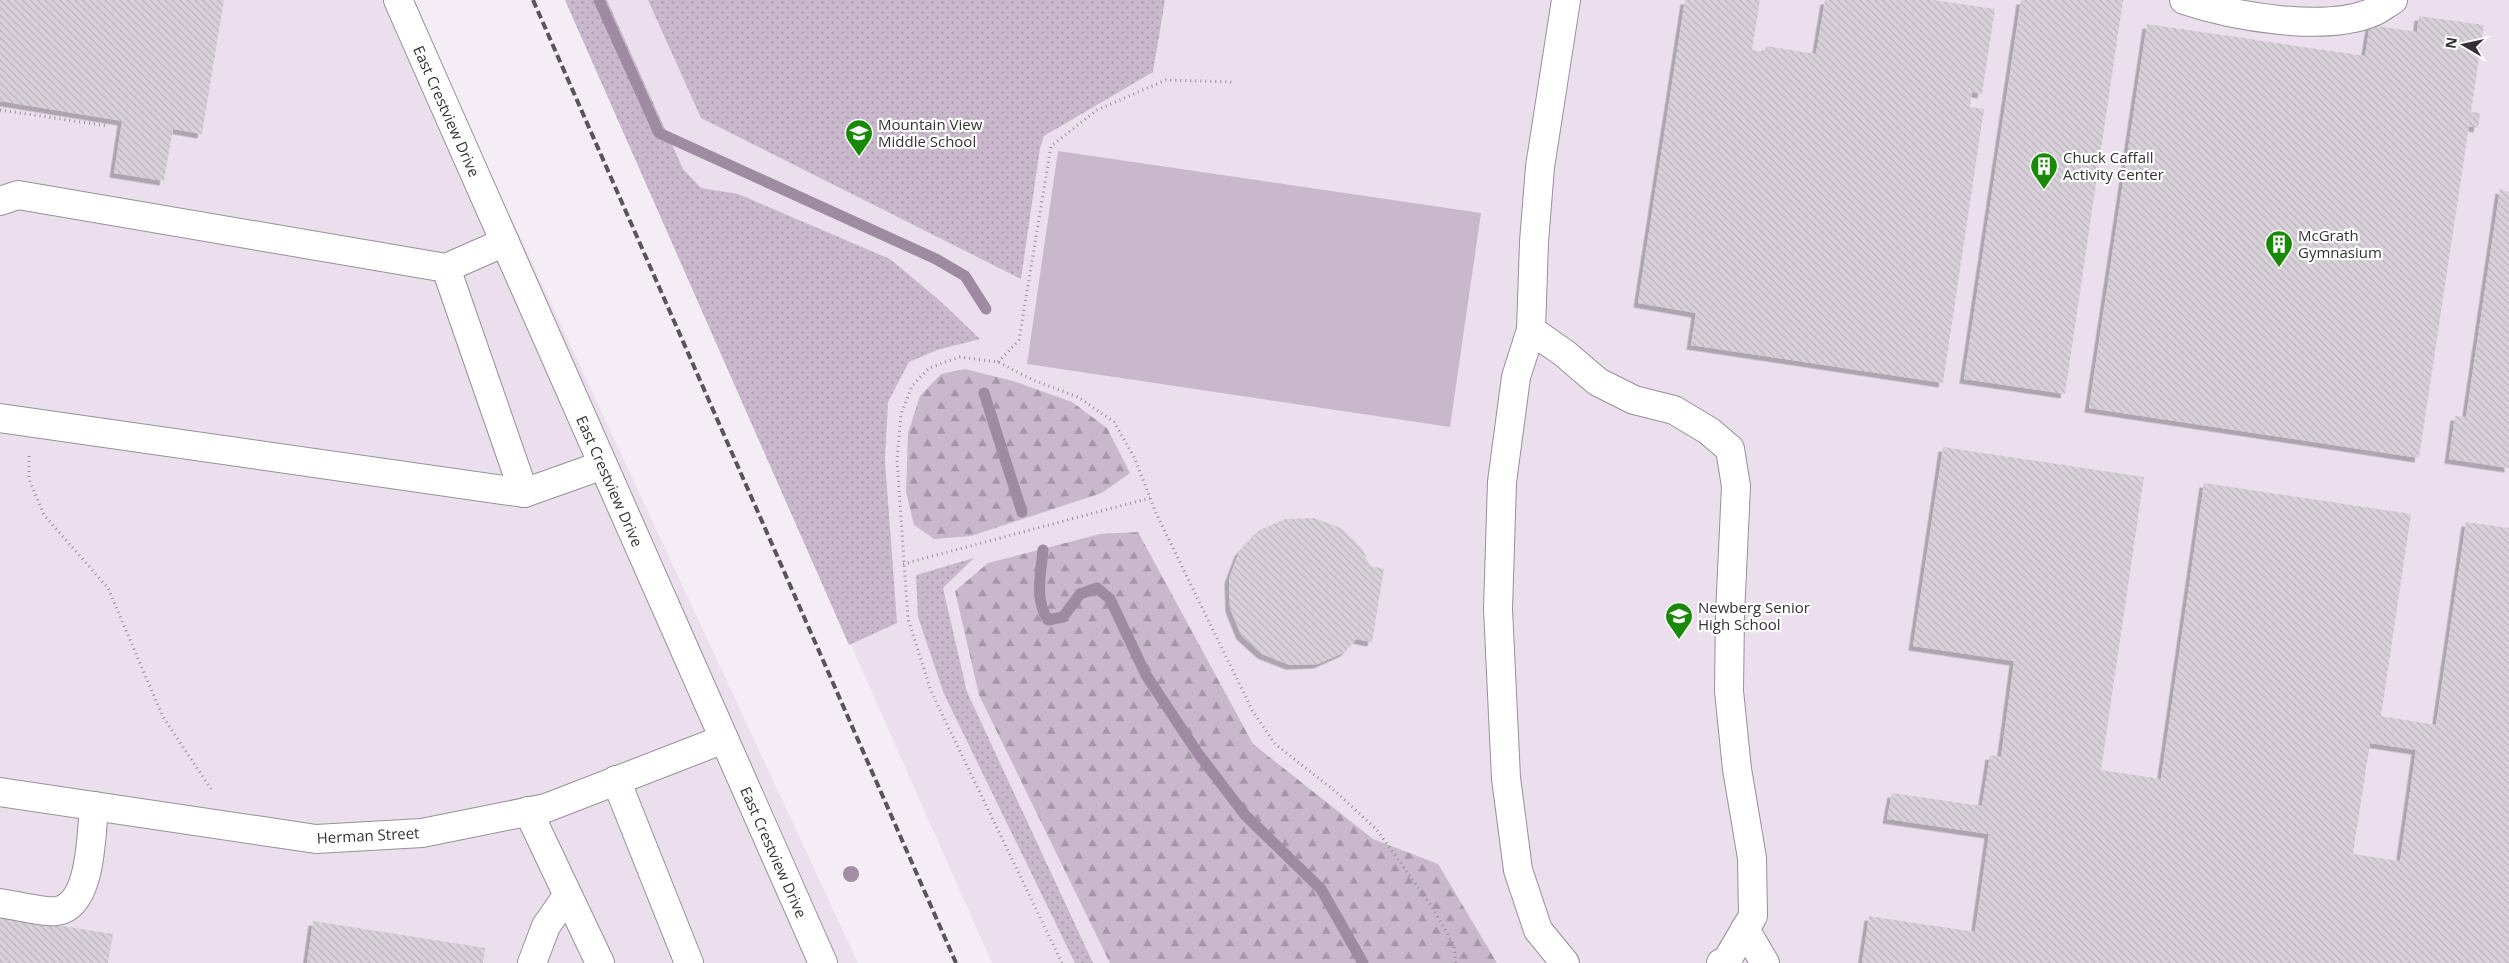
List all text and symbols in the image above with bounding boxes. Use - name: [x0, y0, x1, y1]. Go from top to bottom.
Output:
- north arrow: [2439, 20, 2489, 70]
- text: N: [2440, 36, 2461, 50]
- street label: East Crestview Drive: [409, 42, 485, 180]
- place label: Mountain View Middle School: [878, 114, 983, 151]
- school or university icon: Mountain View Middle School: [844, 118, 874, 157]
- place label: Chuck Caffall Activity Center: [2063, 147, 2164, 184]
- building icon: Chuck Caffall Activity Center: [2029, 151, 2059, 190]
- place label: McGrath Gymnasium: [2298, 225, 2382, 262]
- building icon: McGrath Gymnasium: [2264, 229, 2294, 268]
- street label: East Crestview Drive: [572, 412, 648, 550]
- place label: Newberg Senior High School: [1698, 597, 1810, 634]
- school or university icon: Newberg Senior High School: [1664, 601, 1694, 640]
- street label: East Crestview Drive: [736, 783, 812, 921]
- street label: Herman Street: [316, 822, 420, 848]

